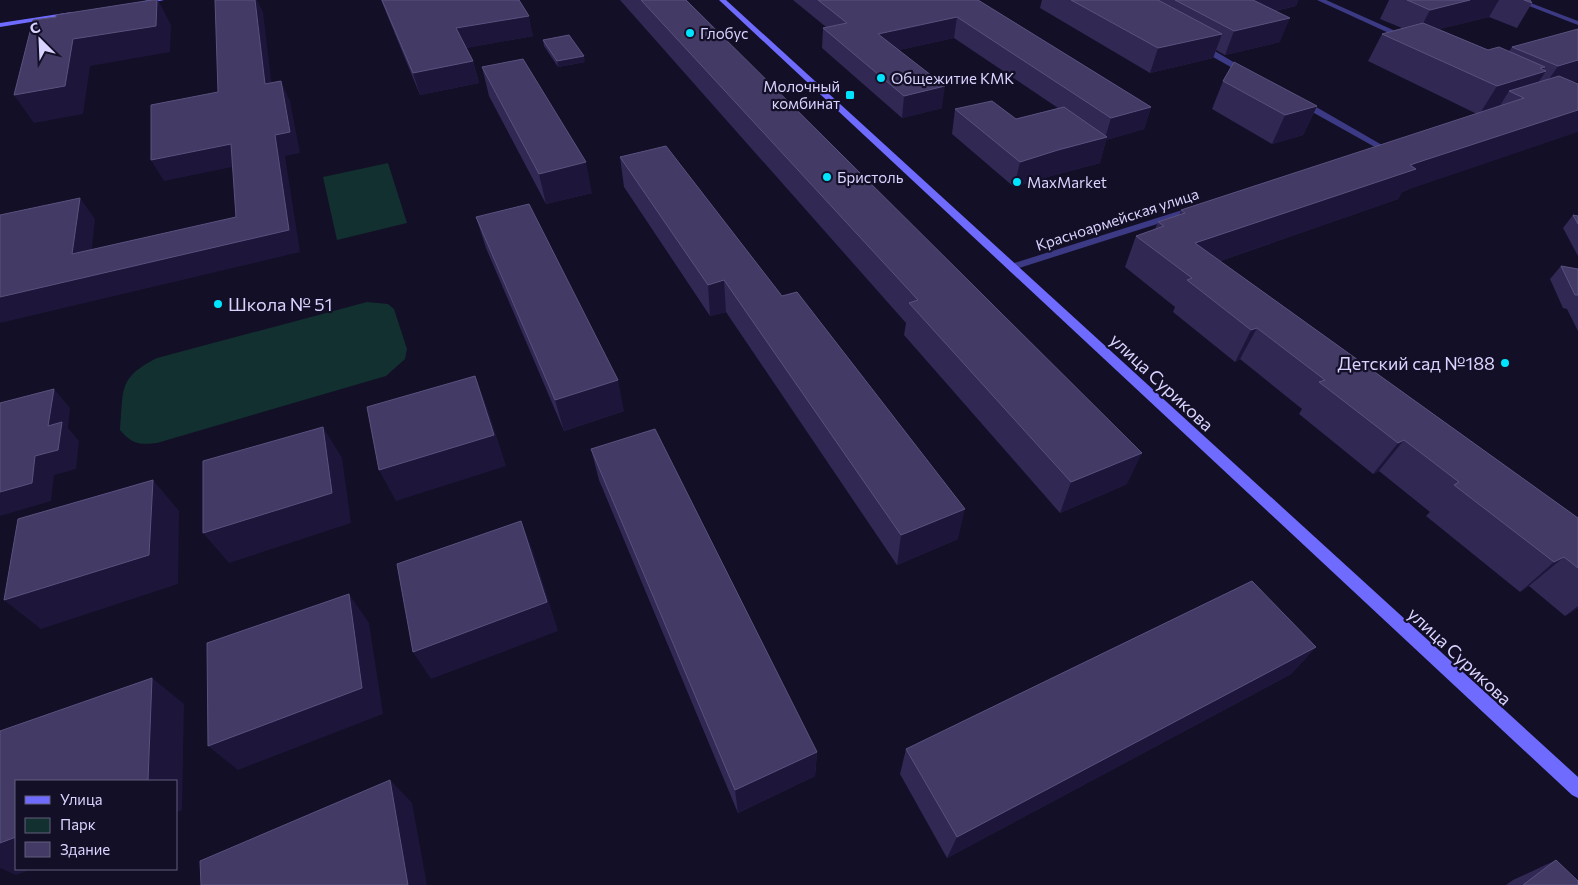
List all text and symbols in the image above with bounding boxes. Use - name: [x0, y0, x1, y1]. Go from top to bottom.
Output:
- north arrow: [15, 15, 65, 65]
- text: С: [27, 18, 42, 37]
- place label: Глобус: [700, 24, 748, 42]
- marker: Глобус: [684, 27, 696, 39]
- place label: Общежитие КМК: [891, 69, 1014, 87]
- marker: Общежитие КМК: [875, 72, 887, 84]
- place label: Молочный комбинат: [763, 77, 840, 112]
- marker: Молочный комбинат: [844, 89, 856, 101]
- place label: Бристоль: [837, 168, 904, 186]
- marker: Бристоль: [821, 171, 833, 183]
- place label: MaxMarket: [1027, 173, 1107, 191]
- marker: MaxMarket: [1011, 176, 1023, 188]
- street label: Красноармейская улица: [1033, 184, 1201, 254]
- place label: Школа № 51: [228, 293, 332, 315]
- marker: Школа № 51: [212, 298, 224, 310]
- street label: улица Сурикова: [1106, 328, 1218, 436]
- place label: Детский сад №188: [1338, 352, 1495, 374]
- marker: Детский сад №188: [1499, 357, 1511, 369]
- street label: улица Сурикова: [1404, 602, 1516, 710]
- legend: [15, 780, 178, 870]
- text: Улица: [60, 790, 102, 808]
- text: Парк: [60, 815, 96, 833]
- text: Здание: [60, 840, 110, 858]

